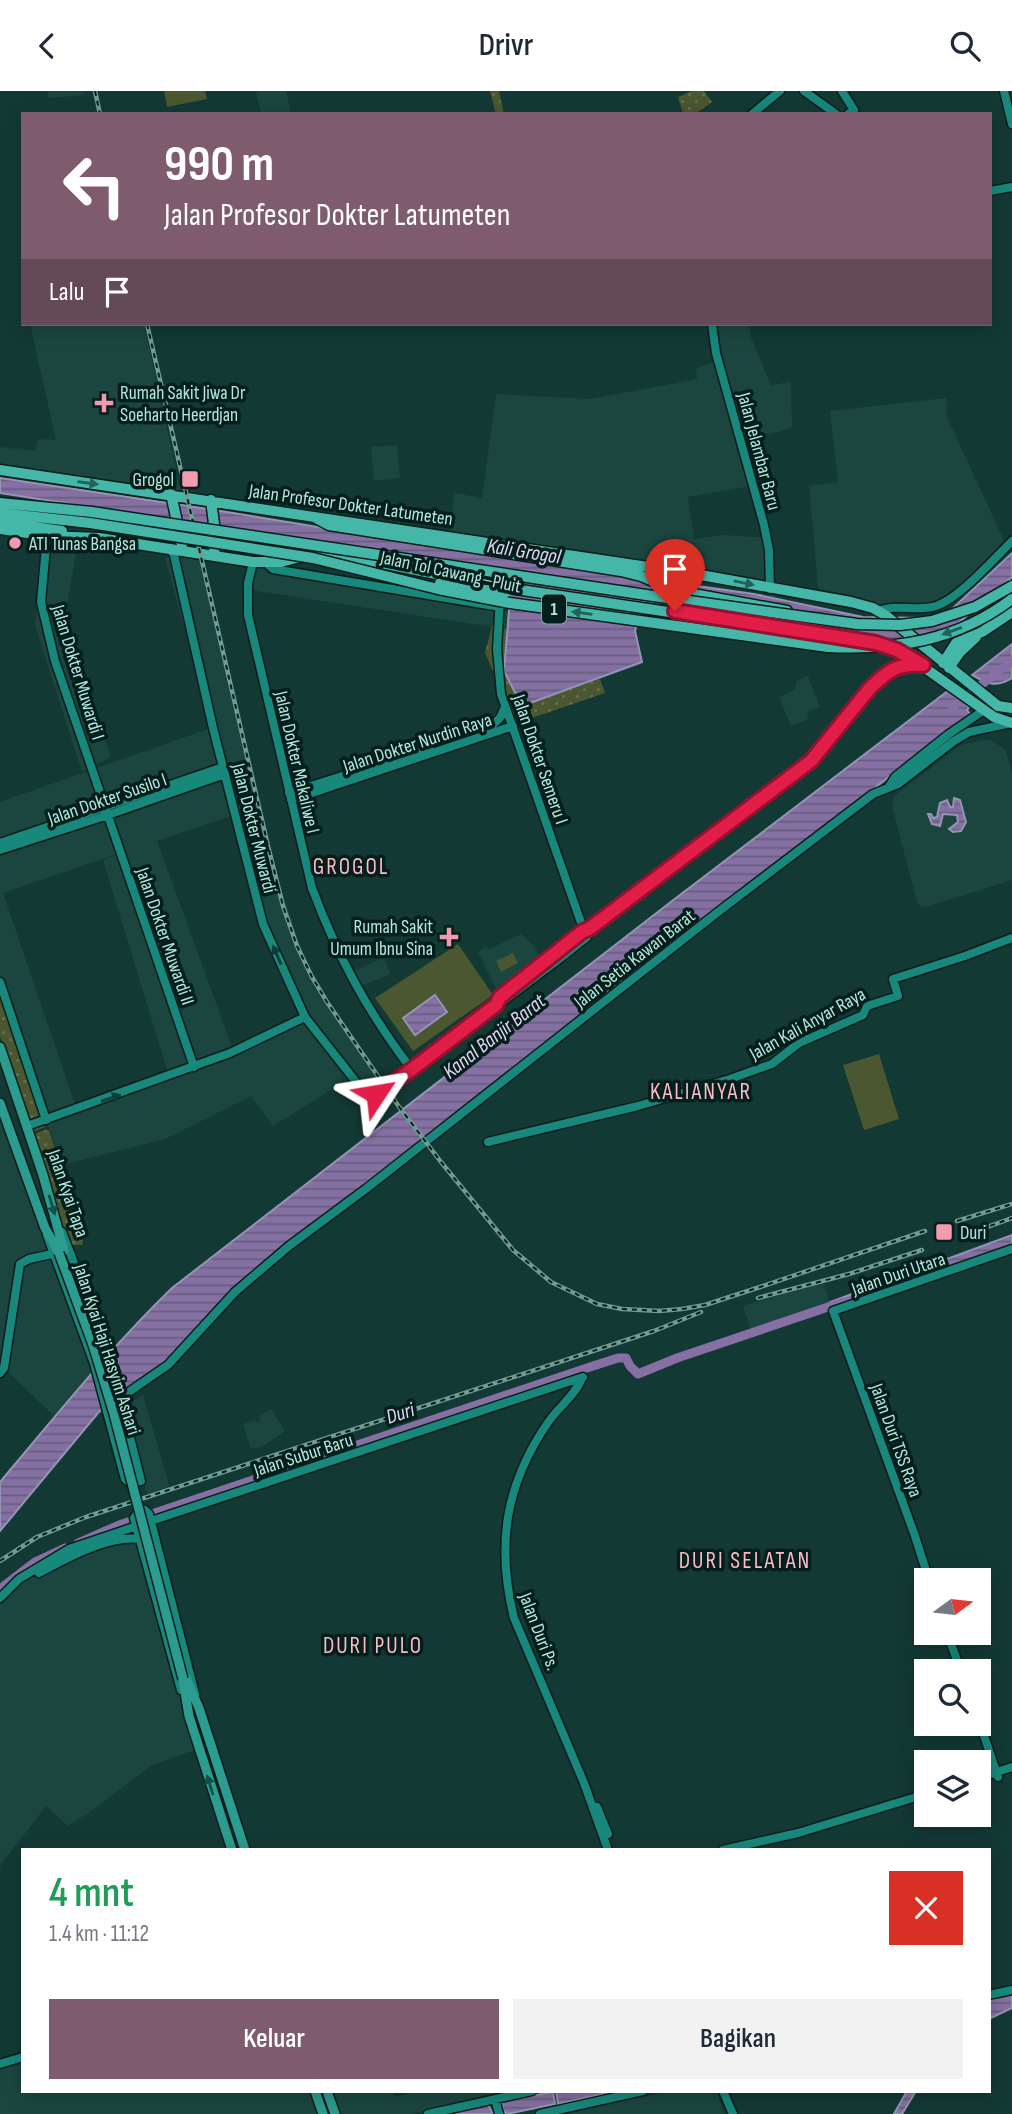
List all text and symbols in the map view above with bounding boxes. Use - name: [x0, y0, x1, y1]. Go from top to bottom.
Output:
- text: Drivr: [479, 26, 533, 65]
- icon: back: [28, 27, 66, 65]
- icon: search: [946, 27, 984, 65]
- text: 990 m: [164, 136, 274, 195]
- icon: left: [49, 140, 140, 231]
- text: Jalan Profesor Dokter Latumeten: [164, 196, 510, 235]
- icon: arrive: [98, 273, 136, 311]
- text: Lalu: [49, 277, 84, 308]
- place label: Rumah Sakit Jiwa Dr Soeharto Heerdjan: [120, 382, 246, 427]
- street label: Jalan Jelambar Baru: [732, 389, 785, 513]
- marker: Rumah Sakit Jiwa Dr Soeharto Heerdjan: [94, 393, 114, 413]
- place label: Grogol: [133, 469, 174, 492]
- marker: Grogol: [180, 469, 200, 489]
- one-way arrow: [77, 477, 99, 488]
- street label: Jalan Profesor Dokter Latumeten: [246, 480, 454, 531]
- place label: ATI Tunas Bangsa: [28, 533, 136, 556]
- water label: Kali Grogol: [485, 533, 564, 570]
- marker: ATI Tunas Bangsa: [7, 535, 23, 551]
- pin: [645, 539, 705, 611]
- street label: Jalan Tol Cawang–Pluit: [377, 546, 523, 599]
- icon: arrive: [656, 550, 694, 588]
- one-way arrow: [733, 577, 755, 588]
- road number: 1: [542, 595, 566, 623]
- street label: Jalan Dokter Muwardi I: [46, 601, 109, 743]
- one-way arrow: [571, 608, 593, 619]
- one-way arrow: [942, 626, 963, 637]
- street label: Jalan Dokter Makaliwe I: [269, 688, 324, 836]
- street label: Jalan Dokter Semeru I: [506, 691, 572, 827]
- street label: Jalan Dokter Nurdin Raya: [339, 709, 495, 779]
- street label: Jalan Dokter Muwardi: [226, 760, 281, 896]
- street label: Jalan Dokter Susilo I: [44, 768, 170, 831]
- district label: GROGOL: [313, 853, 389, 881]
- street label: Jalan Dokter Muwardi II: [130, 864, 199, 1008]
- street label: Jalan Setia Kawan Barat: [569, 905, 700, 1014]
- place label: Rumah Sakit Umum Ibnu Sina: [330, 916, 433, 961]
- marker: Rumah Sakit Umum Ibnu Sina: [439, 927, 459, 947]
- one-way arrow: [271, 945, 283, 965]
- street label: Jalan Kali Anyar Raya: [745, 983, 870, 1066]
- water label: Kanal Banjir Barat: [438, 988, 551, 1084]
- position arrow: [339, 1057, 413, 1131]
- district label: KALIANYAR: [650, 1078, 752, 1106]
- one-way arrow: [100, 1092, 121, 1103]
- street label: Jalan Kyai Tapa: [42, 1146, 93, 1240]
- one-way arrow: [48, 1194, 58, 1215]
- marker: Duri: [934, 1222, 954, 1242]
- place label: Duri: [960, 1222, 986, 1245]
- street label: Jalan Duri Utara: [848, 1248, 948, 1301]
- street label: Jalan Kyai Haji Hasyim Ashari: [68, 1260, 145, 1438]
- street label: Jalan Duri TSS Raya: [864, 1380, 927, 1500]
- water label: Duri: [383, 1397, 419, 1430]
- street label: Jalan Subur Baru: [250, 1429, 356, 1483]
- district label: DURI SELATAN: [679, 1547, 811, 1575]
- north arrow: [914, 1568, 990, 1645]
- map controls: [914, 1568, 991, 1827]
- street label: Jalan Duri Ps.: [513, 1589, 564, 1673]
- district label: DURI PULO: [323, 1632, 423, 1660]
- button: search: [914, 1659, 991, 1736]
- button: layers: [914, 1750, 991, 1827]
- one-way arrow: [204, 1774, 215, 1795]
- text: 4 mnt: [49, 1868, 134, 1919]
- button: close: [889, 1871, 963, 1945]
- text: 1.4 km · 11:12: [49, 1920, 149, 1948]
- button: Keluar: [49, 1999, 499, 2079]
- button: Bagikan: [513, 1999, 963, 2079]

